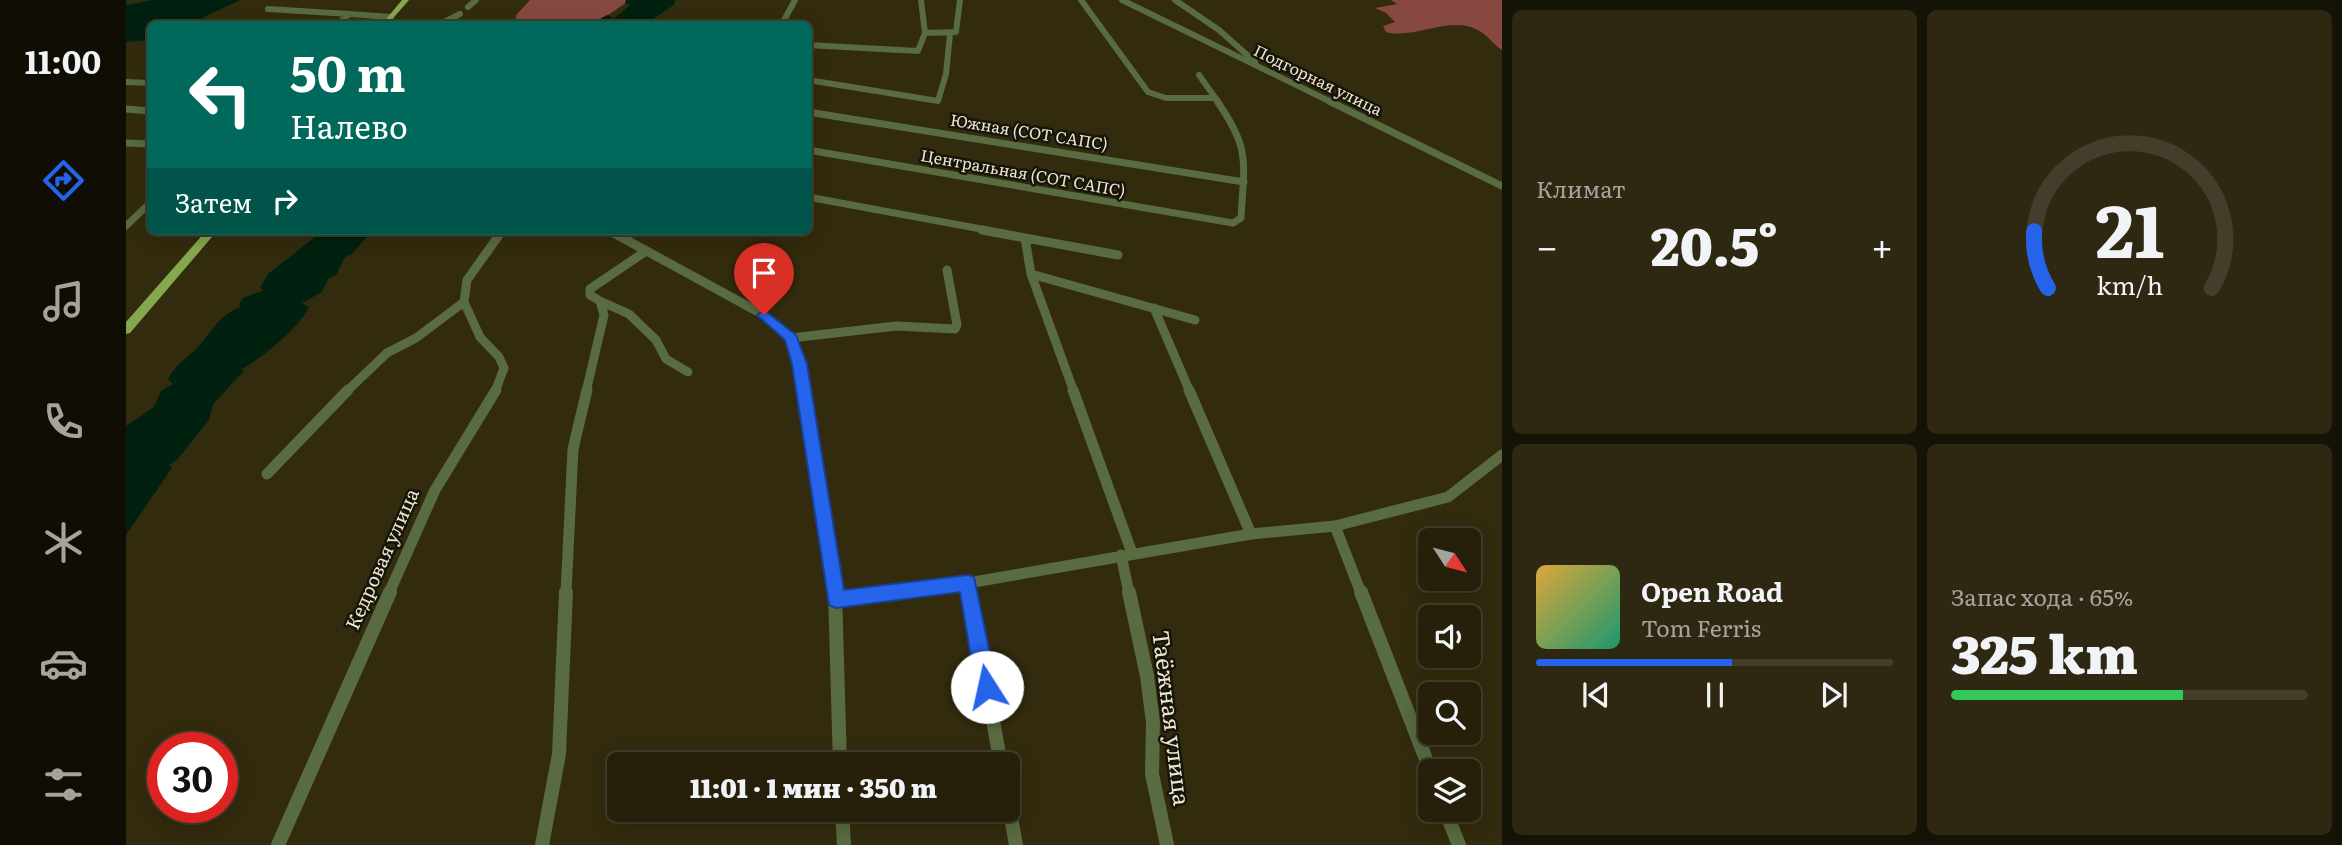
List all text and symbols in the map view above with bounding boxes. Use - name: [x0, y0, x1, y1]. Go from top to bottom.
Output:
- text: 50 m: [290, 34, 406, 107]
- text: 11:00: [25, 36, 101, 84]
- street label: Подгорная улица: [1250, 37, 1387, 121]
- icon: left: [175, 49, 266, 140]
- text: Налево: [290, 101, 408, 149]
- street label: Южная (СОТ САПС): [949, 107, 1110, 155]
- street label: Центральная (СОТ САПС): [919, 142, 1128, 202]
- icon: directions: [39, 156, 88, 205]
- text: Климат: [1536, 171, 1626, 205]
- text: 21: [2095, 172, 2164, 280]
- text: Затем: [175, 182, 252, 221]
- icon: right: [266, 182, 304, 220]
- text: 20.5°: [1651, 205, 1778, 282]
- text: −: [1536, 216, 1558, 273]
- text: +: [1871, 216, 1893, 273]
- pin: [734, 243, 794, 315]
- icon: arrive: [745, 254, 783, 292]
- text: km/h: [2096, 266, 2163, 303]
- icon: music: [39, 277, 88, 326]
- icon: phone: [39, 397, 88, 446]
- street label: Кедровая улица: [337, 483, 425, 634]
- icon: climate: [39, 518, 88, 567]
- north arrow: [1418, 528, 1480, 592]
- map controls: [1418, 528, 1481, 822]
- text: Open Road: [1641, 571, 1783, 610]
- text: Запас хода · 65%: [1951, 579, 2133, 613]
- button: sound: [1418, 605, 1481, 668]
- text: Tom Ferris: [1641, 610, 1761, 644]
- text: 325 km: [1951, 613, 2138, 690]
- street label: Таёжная улица: [1145, 628, 1201, 808]
- icon: car: [39, 639, 88, 688]
- position arrow: [950, 650, 1024, 724]
- icon: previous: [1577, 676, 1615, 714]
- icon: pause: [1696, 676, 1734, 714]
- icon: next: [1815, 676, 1853, 714]
- button: search: [1418, 682, 1481, 745]
- speed limit sign: 30: [147, 732, 238, 823]
- button: layers: [1418, 759, 1481, 822]
- icon: filters: [39, 760, 88, 809]
- text: 11:01 · 1 мин · 350 m: [690, 767, 937, 806]

